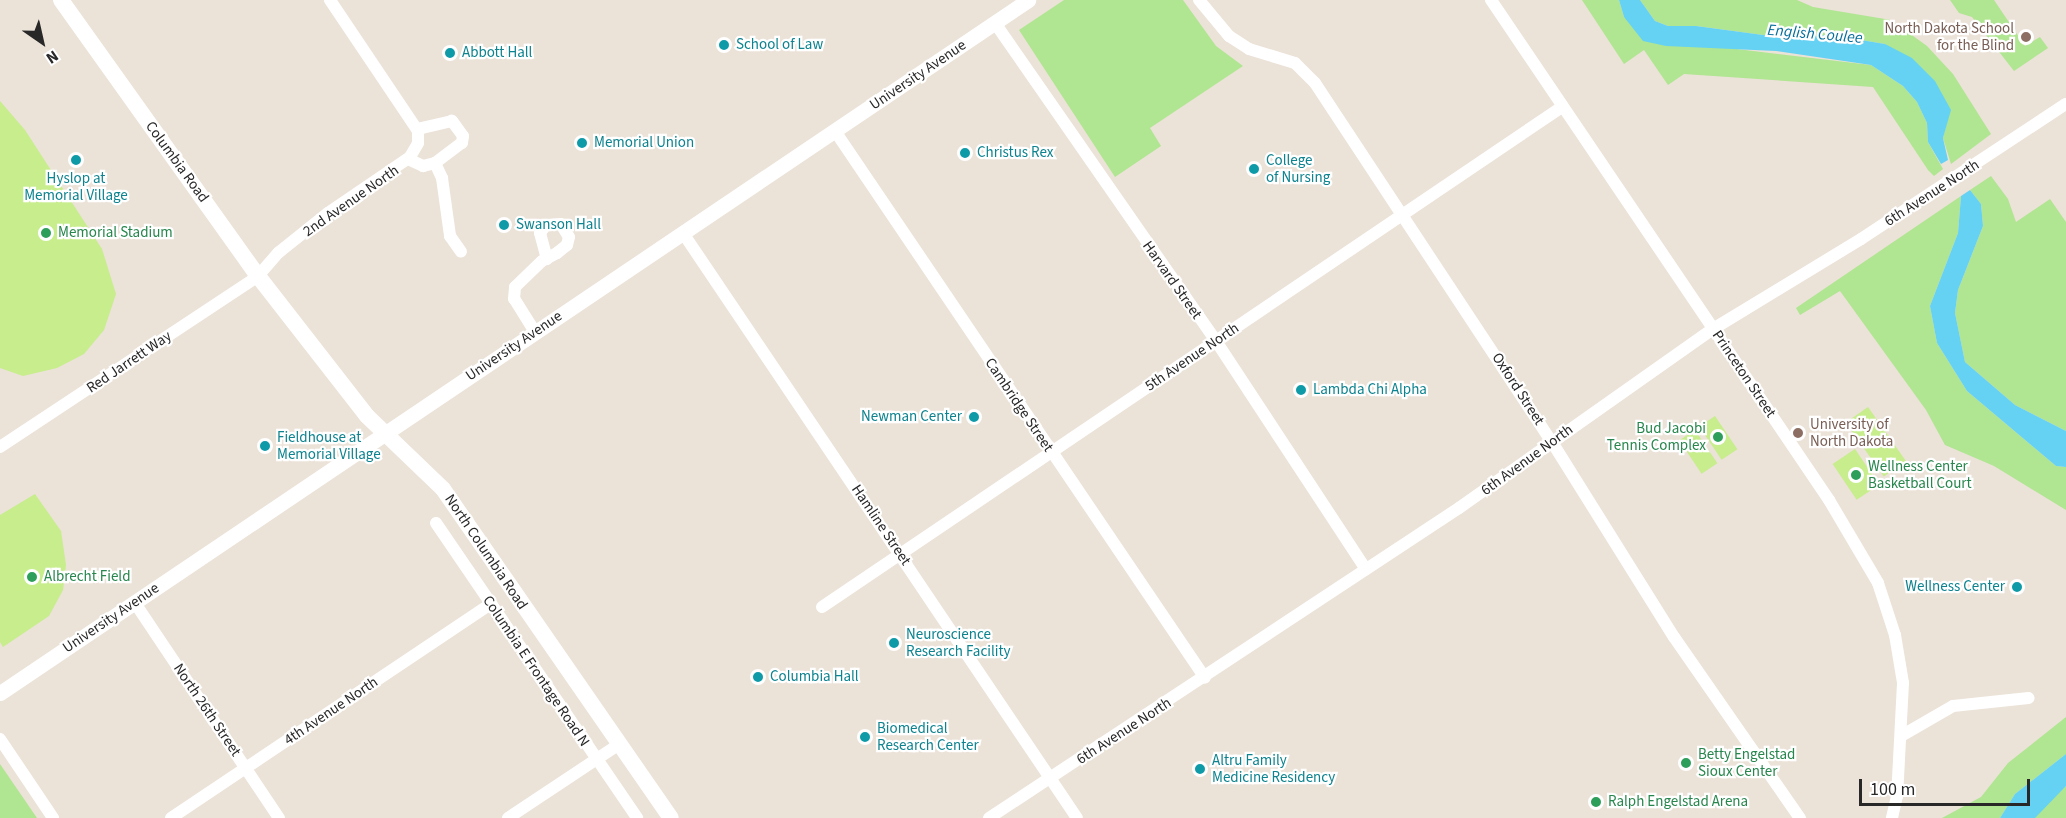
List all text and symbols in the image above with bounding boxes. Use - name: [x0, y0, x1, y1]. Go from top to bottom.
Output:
- north arrow: [12, 12, 72, 72]
- place label: North Dakota School for the Blind: [1885, 19, 2014, 54]
- water label: English Coulee: [1767, 20, 1863, 48]
- marker: North Dakota School for the Blind: [2019, 30, 2033, 44]
- place label: School of Law: [736, 36, 823, 54]
- street label: University Avenue: [866, 36, 970, 114]
- marker: School of Law: [717, 38, 731, 52]
- place label: Abbott Hall: [462, 44, 532, 62]
- text: N: [42, 45, 63, 69]
- marker: Abbott Hall: [443, 46, 457, 60]
- street label: Columbia Road: [142, 118, 212, 206]
- place label: Memorial Union: [594, 134, 694, 152]
- marker: Memorial Union: [575, 136, 589, 150]
- place label: Christus Rex: [977, 144, 1054, 162]
- marker: Christus Rex: [958, 146, 972, 160]
- place label: College of Nursing: [1266, 151, 1330, 186]
- marker: Hyslop at Memorial Village: [69, 153, 83, 167]
- street label: 6th Avenue North: [1881, 156, 1983, 230]
- street label: 2nd Avenue North: [300, 161, 402, 241]
- marker: College of Nursing: [1247, 162, 1261, 176]
- place label: Hyslop at Memorial Village: [24, 169, 128, 204]
- place label: Swanson Hall: [516, 216, 601, 234]
- marker: Swanson Hall: [497, 218, 511, 232]
- place label: Memorial Stadium: [58, 224, 173, 242]
- marker: Memorial Stadium: [39, 226, 53, 240]
- street label: Harvard Street: [1138, 238, 1206, 322]
- street label: University Avenue: [462, 307, 566, 385]
- street label: 5th Avenue North: [1142, 319, 1242, 395]
- street label: Red Jarrett Way: [83, 327, 175, 397]
- street label: Princeton Street: [1708, 327, 1780, 421]
- street label: Oxford Street: [1488, 349, 1548, 429]
- street label: Cambridge Street: [981, 355, 1057, 455]
- place label: Lambda Chi Alpha: [1313, 381, 1427, 399]
- marker: Lambda Chi Alpha: [1294, 383, 1308, 397]
- place label: Newman Center: [861, 408, 962, 426]
- marker: Newman Center: [967, 410, 981, 424]
- place label: University of North Dakota: [1810, 415, 1893, 450]
- place label: Bud Jacobi Tennis Complex: [1607, 419, 1706, 454]
- street label: 6th Avenue North: [1478, 421, 1576, 499]
- marker: University of North Dakota: [1791, 426, 1805, 440]
- place label: Fieldhouse at Memorial Village: [277, 428, 381, 463]
- marker: Bud Jacobi Tennis Complex: [1711, 430, 1725, 444]
- marker: Fieldhouse at Memorial Village: [258, 439, 272, 453]
- place label: Wellness Center Basketball Court: [1868, 457, 1972, 492]
- marker: Wellness Center Basketball Court: [1849, 468, 1863, 482]
- street label: Hamline Street: [847, 481, 915, 569]
- street label: North Columbia Road: [441, 491, 531, 613]
- place label: Albrecht Field: [44, 568, 131, 586]
- marker: Albrecht Field: [25, 570, 39, 584]
- place label: Wellness Center: [1905, 578, 2005, 596]
- street label: University Avenue: [59, 579, 163, 657]
- marker: Wellness Center: [2010, 580, 2024, 594]
- street label: Columbia E Frontage Road N: [479, 592, 593, 750]
- place label: Neuroscience Research Facility: [906, 625, 1011, 660]
- marker: Neuroscience Research Facility: [887, 636, 901, 650]
- street label: North 26th Street: [169, 660, 245, 760]
- place label: Columbia Hall: [770, 668, 859, 686]
- marker: Columbia Hall: [751, 670, 765, 684]
- street label: 4th Avenue North: [281, 673, 381, 749]
- street label: 6th Avenue North: [1073, 694, 1175, 768]
- place label: Biomedical Research Center: [877, 719, 979, 754]
- marker: Biomedical Research Center: [858, 730, 872, 744]
- place label: Betty Engelstad Sioux Center: [1698, 745, 1795, 780]
- place label: Altru Family Medicine Residency: [1212, 751, 1335, 786]
- marker: Betty Engelstad Sioux Center: [1679, 756, 1693, 770]
- marker: Altru Family Medicine Residency: [1193, 762, 1207, 776]
- scale bar: [1862, 767, 2033, 805]
- text: 100 m: [1870, 777, 1915, 802]
- place label: Ralph Engelstad Arena: [1608, 793, 1748, 811]
- marker: Ralph Engelstad Arena: [1589, 795, 1603, 809]

